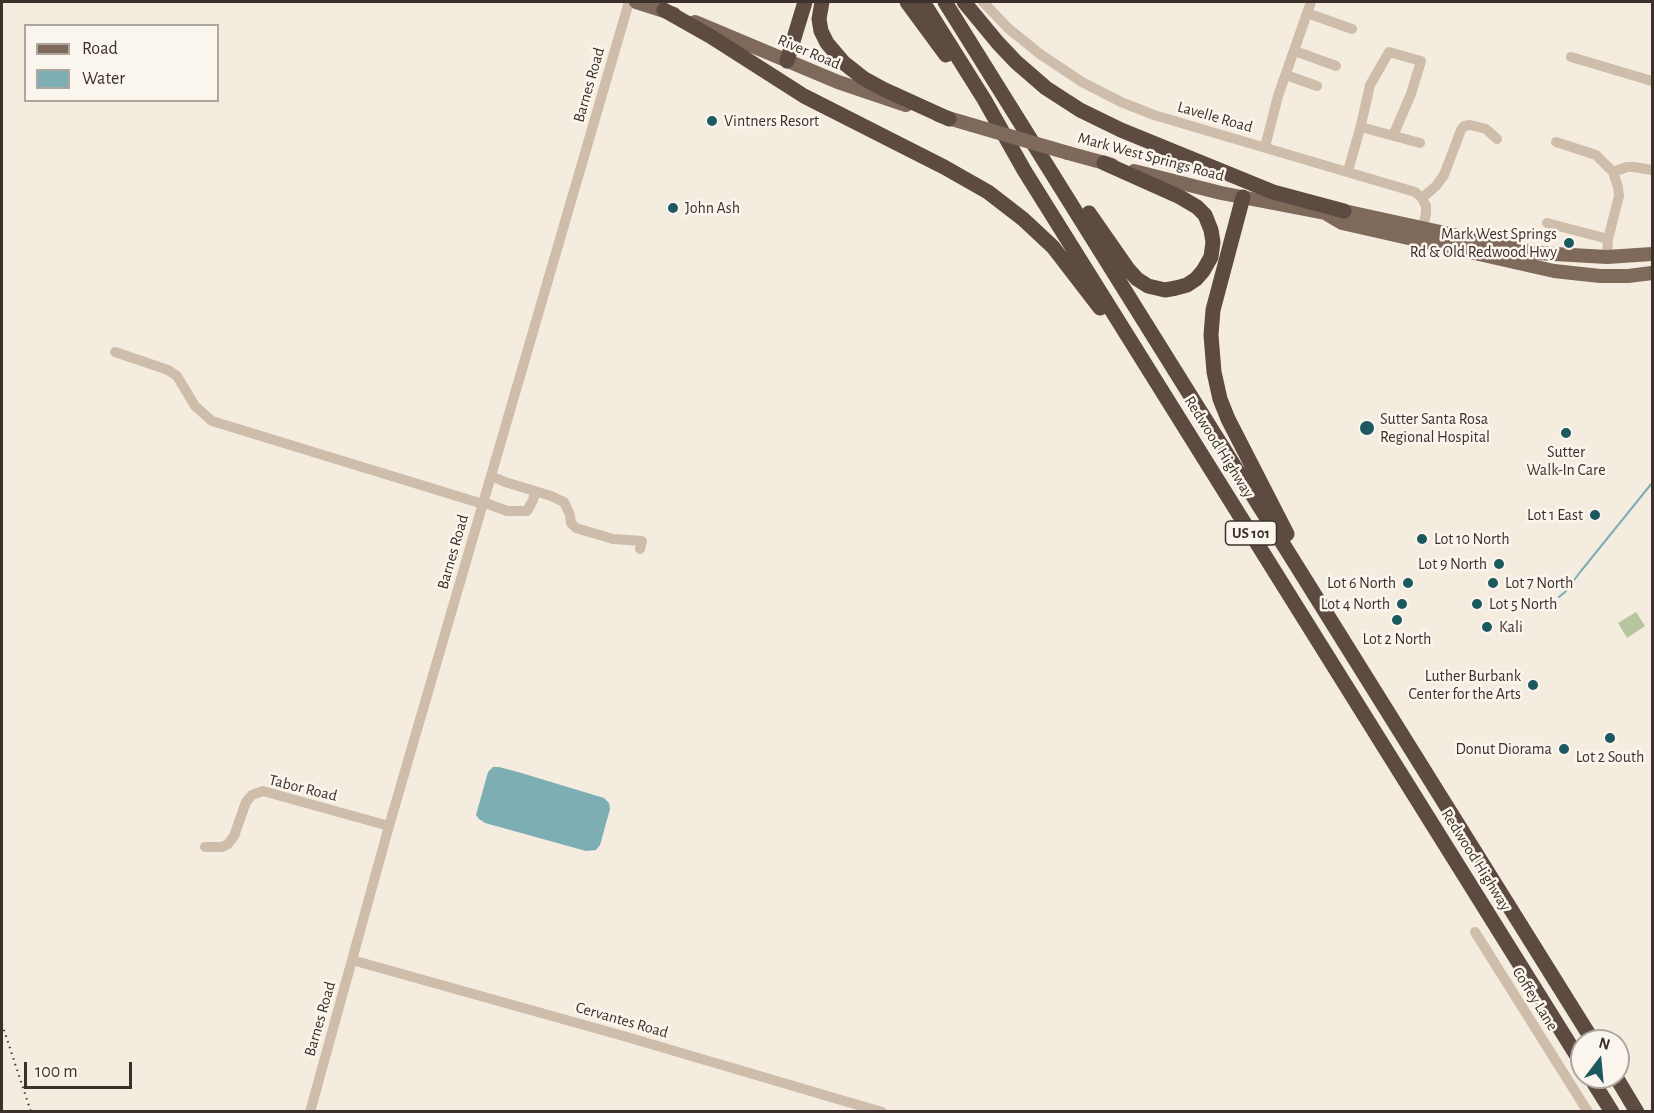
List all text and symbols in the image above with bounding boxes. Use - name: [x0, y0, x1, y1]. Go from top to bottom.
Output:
- legend: [24, 24, 219, 102]
- street label: River Road: [775, 30, 843, 74]
- text: Road: [82, 40, 118, 58]
- street label: Barnes Road: [569, 45, 609, 125]
- text: Water: [82, 70, 125, 88]
- street label: Lavelle Road: [1175, 97, 1255, 137]
- place label: Vintners Resort: [724, 111, 819, 131]
- marker: Vintners Resort: [705, 114, 719, 128]
- street label: Mark West Springs Road: [1076, 128, 1226, 186]
- place label: John Ash: [685, 198, 740, 218]
- marker: John Ash: [666, 201, 680, 215]
- place label: Mark West Springs Rd & Old Redwood Hwy: [1410, 224, 1557, 262]
- marker: Mark West Springs Rd & Old Redwood Hwy: [1562, 236, 1576, 250]
- street label: Redwood Highway: [1180, 393, 1258, 501]
- place label: Sutter Santa Rosa Regional Hospital: [1380, 409, 1490, 447]
- marker: Sutter Santa Rosa Regional Hospital: [1358, 419, 1376, 437]
- marker: Sutter Walk-In Care: [1559, 426, 1573, 440]
- place label: Sutter Walk-In Care: [1526, 442, 1606, 480]
- place label: Lot 1 East: [1527, 505, 1583, 525]
- marker: Lot 1 East: [1588, 508, 1602, 522]
- street label: Barnes Road: [433, 512, 473, 592]
- road number: US 101: [1226, 521, 1276, 545]
- place label: Lot 10 North: [1434, 529, 1510, 549]
- marker: Lot 10 North: [1415, 532, 1429, 546]
- place label: Lot 9 North: [1418, 554, 1487, 574]
- marker: Lot 9 North: [1492, 557, 1506, 571]
- place label: Lot 6 North: [1327, 573, 1396, 593]
- place label: Lot 7 North: [1505, 573, 1573, 593]
- marker: Lot 6 North: [1401, 576, 1415, 590]
- marker: Lot 7 North: [1486, 576, 1500, 590]
- place label: Lot 4 North: [1321, 594, 1390, 614]
- place label: Lot 5 North: [1489, 594, 1557, 614]
- marker: Lot 4 North: [1395, 597, 1409, 611]
- marker: Lot 5 North: [1470, 597, 1484, 611]
- marker: Lot 2 North: [1390, 613, 1404, 627]
- place label: Kali: [1499, 617, 1523, 637]
- marker: Kali: [1480, 620, 1494, 634]
- place label: Lot 2 North: [1363, 629, 1431, 649]
- place label: Luther Burbank Center for the Arts: [1409, 666, 1521, 704]
- marker: Luther Burbank Center for the Arts: [1526, 678, 1540, 692]
- marker: Lot 2 South: [1603, 731, 1617, 745]
- place label: Donut Diorama: [1455, 739, 1552, 759]
- marker: Donut Diorama: [1557, 742, 1571, 756]
- place label: Lot 2 South: [1576, 747, 1644, 767]
- street label: Tabor Road: [267, 770, 339, 806]
- street label: Redwood Highway: [1437, 806, 1515, 914]
- street label: Coffey Lane: [1508, 964, 1562, 1034]
- street label: Barnes Road: [300, 979, 340, 1059]
- street label: Cervantes Road: [574, 998, 670, 1042]
- north arrow: [1570, 1029, 1630, 1089]
- text: N: [1597, 1034, 1612, 1053]
- scale bar: [27, 1050, 135, 1088]
- text: 100 m: [35, 1063, 78, 1081]

